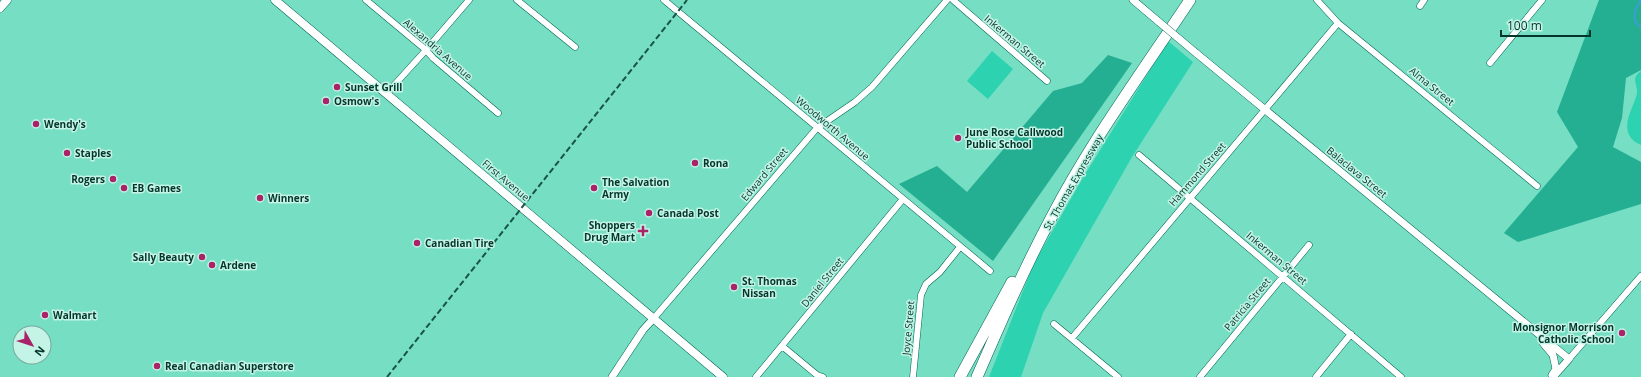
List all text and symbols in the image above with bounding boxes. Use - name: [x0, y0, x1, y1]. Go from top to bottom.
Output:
- street label: Inkerman Street: [982, 11, 1049, 71]
- scale bar: [1501, 12, 1590, 38]
- street label: Alexandria Avenue: [401, 15, 476, 83]
- text: 100 m: [1507, 17, 1542, 34]
- street label: Alma Street: [1407, 64, 1458, 109]
- place label: Sunset Grill: [345, 80, 402, 94]
- marker: Sunset Grill: [332, 82, 342, 92]
- street label: Woodworth Avenue: [793, 93, 873, 163]
- place label: Osmow's: [334, 94, 379, 108]
- marker: Osmow's: [321, 96, 331, 106]
- place label: Wendy's: [44, 117, 86, 131]
- marker: Wendy's: [31, 119, 41, 129]
- place label: June Rose Callwood Public School: [965, 125, 1063, 151]
- street label: St. Thomas Expressway: [1040, 131, 1107, 233]
- marker: June Rose Callwood Public School: [953, 133, 963, 143]
- street label: Hammond Street: [1165, 139, 1229, 209]
- street label: Balaclava Street: [1324, 143, 1391, 201]
- street label: Edward Street: [738, 144, 791, 204]
- place label: Staples: [75, 146, 111, 160]
- marker: Staples: [62, 148, 72, 158]
- street label: First Avenue: [479, 156, 533, 204]
- place label: Rona: [703, 156, 728, 170]
- marker: Rona: [690, 158, 700, 168]
- place label: Rogers: [71, 172, 105, 186]
- marker: Rogers: [108, 174, 118, 184]
- place label: The Salvation Army: [602, 175, 669, 201]
- place label: EB Games: [132, 181, 181, 195]
- marker: EB Games: [119, 183, 129, 193]
- marker: The Salvation Army: [589, 183, 599, 193]
- place label: Winners: [268, 191, 309, 205]
- marker: Winners: [255, 193, 265, 203]
- place label: Canada Post: [657, 206, 719, 220]
- marker: Canada Post: [644, 208, 654, 218]
- place label: Shoppers Drug Mart: [584, 218, 636, 244]
- marker: Shoppers Drug Mart: [638, 226, 648, 236]
- street label: Inkerman Street: [1244, 228, 1311, 288]
- place label: Canadian Tire: [425, 236, 494, 250]
- marker: Canadian Tire: [412, 238, 422, 248]
- place label: Sally Beauty: [133, 250, 194, 264]
- marker: Sally Beauty: [197, 252, 207, 262]
- street label: Daniel Street: [798, 254, 847, 310]
- place label: Ardene: [220, 258, 256, 272]
- marker: Ardene: [207, 260, 217, 270]
- place label: St. Thomas Nissan: [742, 274, 797, 300]
- street label: Patricia Street: [1221, 274, 1274, 333]
- marker: St. Thomas Nissan: [729, 282, 739, 292]
- street label: Joyce Street: [899, 300, 917, 357]
- place label: Walmart: [53, 308, 97, 322]
- marker: Walmart: [40, 310, 50, 320]
- place label: Monsignor Morrison Catholic School: [1513, 320, 1614, 346]
- north arrow: [12, 325, 52, 365]
- marker: Monsignor Morrison Catholic School: [1617, 328, 1627, 338]
- text: N: [32, 343, 49, 360]
- place label: Real Canadian Superstore: [165, 359, 294, 373]
- marker: Real Canadian Superstore: [152, 361, 162, 371]

